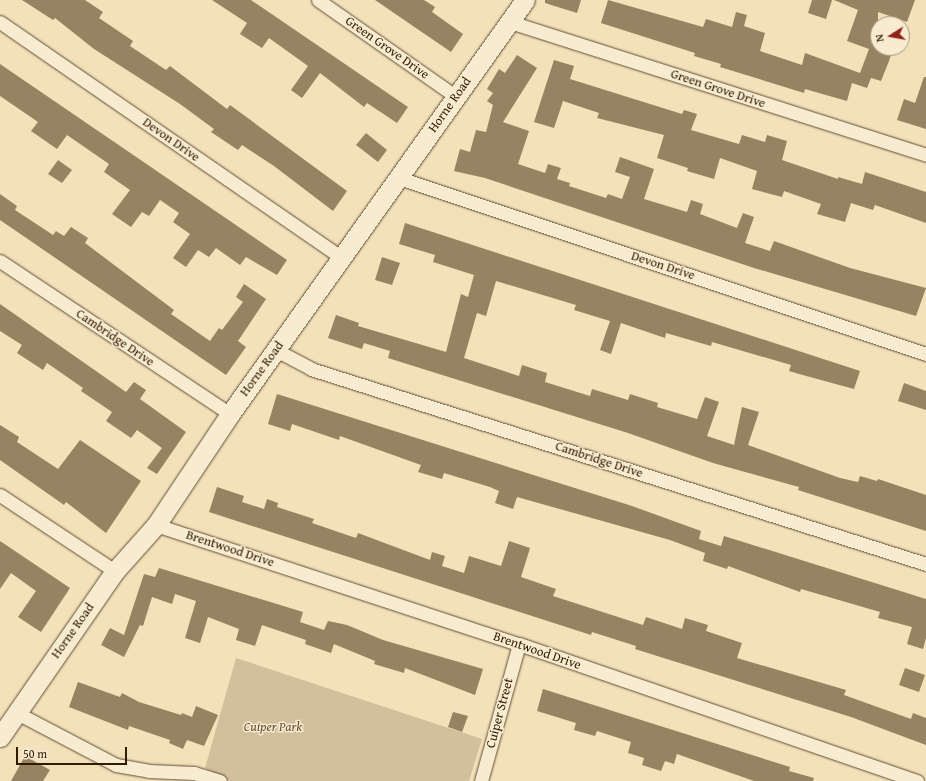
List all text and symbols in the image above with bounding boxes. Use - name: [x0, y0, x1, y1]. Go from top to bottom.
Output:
- street label: Green Grove Drive: [342, 13, 432, 83]
- north arrow: [870, 16, 910, 56]
- text: N: [871, 33, 888, 43]
- street label: Green Grove Drive: [669, 66, 767, 112]
- street label: Horne Road: [425, 74, 475, 136]
- street label: Devon Drive: [139, 115, 203, 165]
- street label: Devon Drive: [629, 248, 697, 284]
- street label: Cambridge Drive: [73, 306, 157, 370]
- street label: Horne Road: [237, 338, 287, 400]
- street label: Cambridge Drive: [553, 439, 645, 481]
- street label: Brentwood Drive: [184, 527, 276, 571]
- street label: Horne Road: [48, 600, 98, 662]
- street label: Brentwood Drive: [491, 629, 583, 673]
- street label: Cuiper Street: [483, 676, 517, 750]
- park label: Cuiper Park: [244, 719, 302, 735]
- scale bar: [18, 739, 129, 765]
- text: 50 m: [23, 745, 47, 762]

